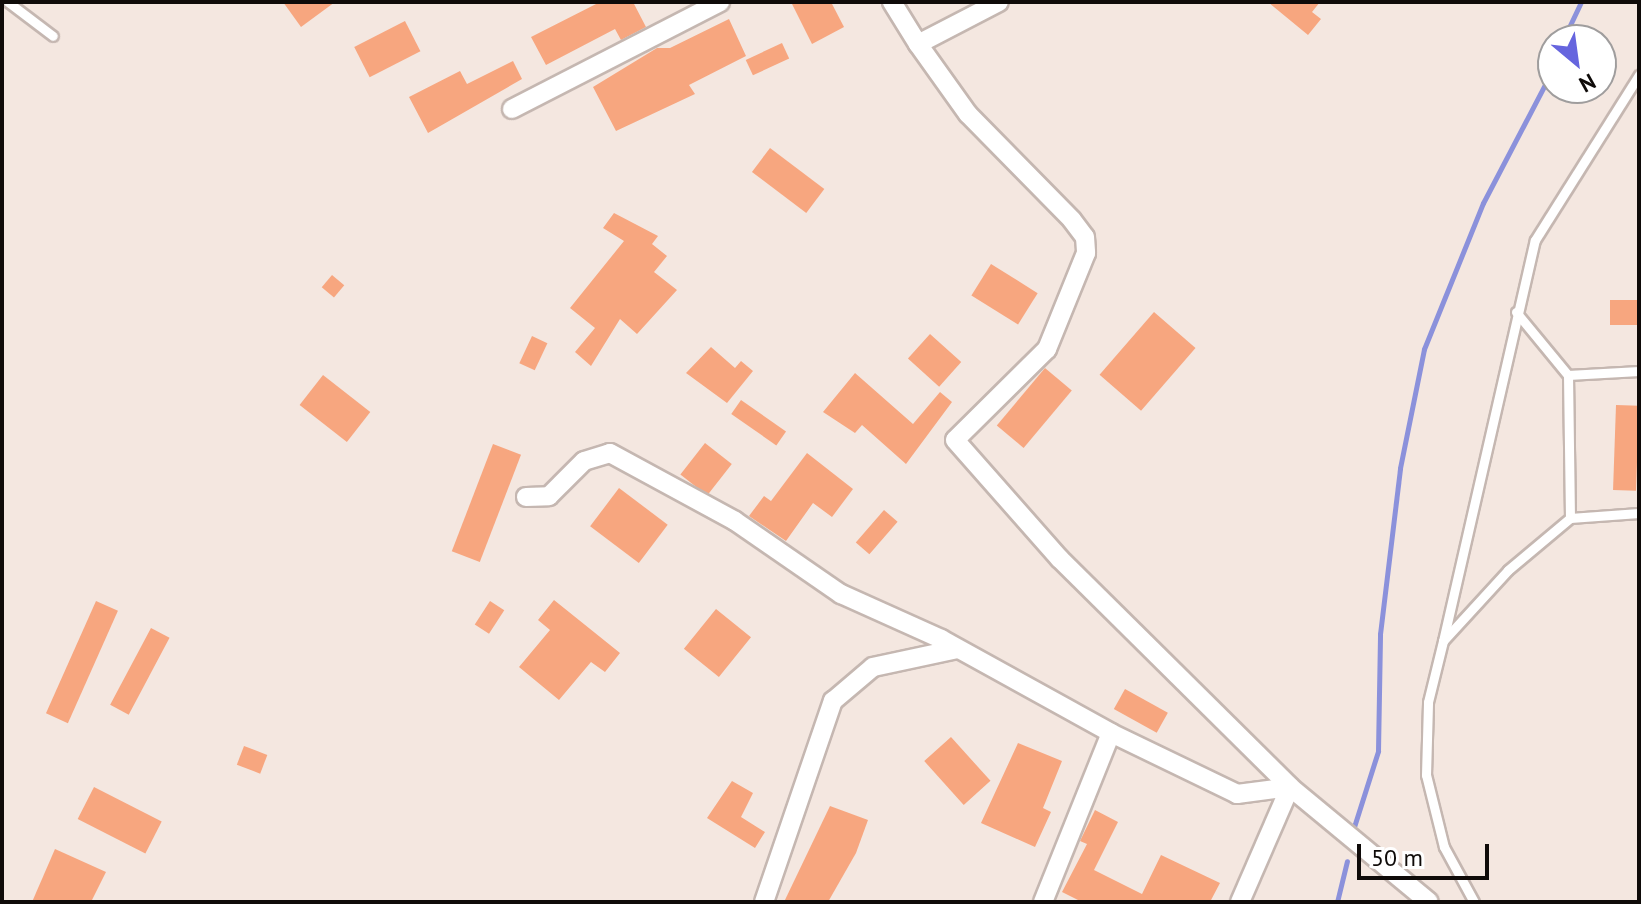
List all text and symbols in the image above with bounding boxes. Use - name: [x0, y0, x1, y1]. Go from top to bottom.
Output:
- north arrow: [1537, 24, 1617, 104]
- text: N: [1575, 67, 1601, 99]
- scale bar: [1361, 828, 1493, 878]
- text: 50 m: [1371, 842, 1423, 873]

